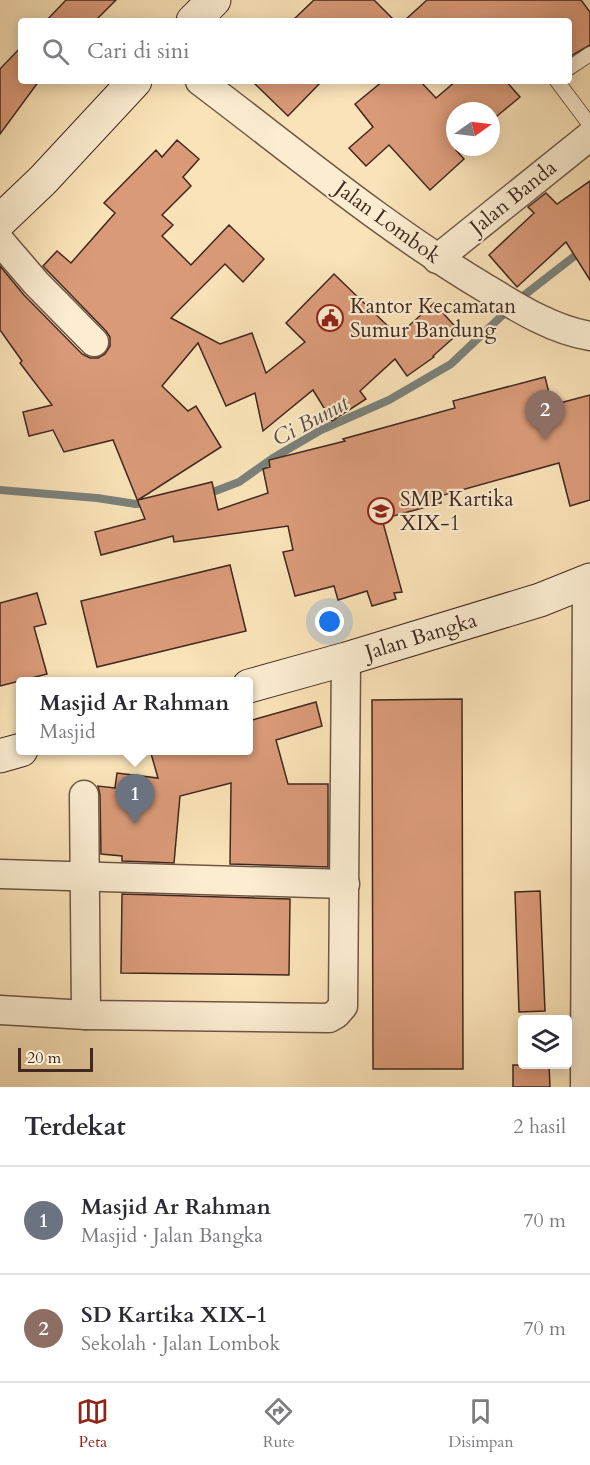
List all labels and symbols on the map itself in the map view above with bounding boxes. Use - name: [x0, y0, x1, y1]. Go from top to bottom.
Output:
- north arrow: [446, 102, 500, 156]
- street label: Jalan Banda: [462, 153, 563, 243]
- street label: Jalan Lombok: [327, 173, 447, 271]
- place label: Kantor Kecamatan Sumur Bandung: [350, 292, 516, 345]
- public building icon: Kantor Kecamatan Sumur Bandung: [315, 303, 345, 333]
- water label: Ci Bunut: [267, 388, 354, 453]
- pin: 2: [526, 390, 564, 440]
- place label: SMP Kartika XIX-1: [400, 485, 514, 538]
- school or university icon: SMP Kartika XIX-1: [366, 496, 396, 526]
- street label: Jalan Bangka: [359, 606, 481, 668]
- your location: [315, 607, 344, 636]
- pin: 1: [116, 774, 154, 824]
- scale bar: [18, 1045, 93, 1072]

